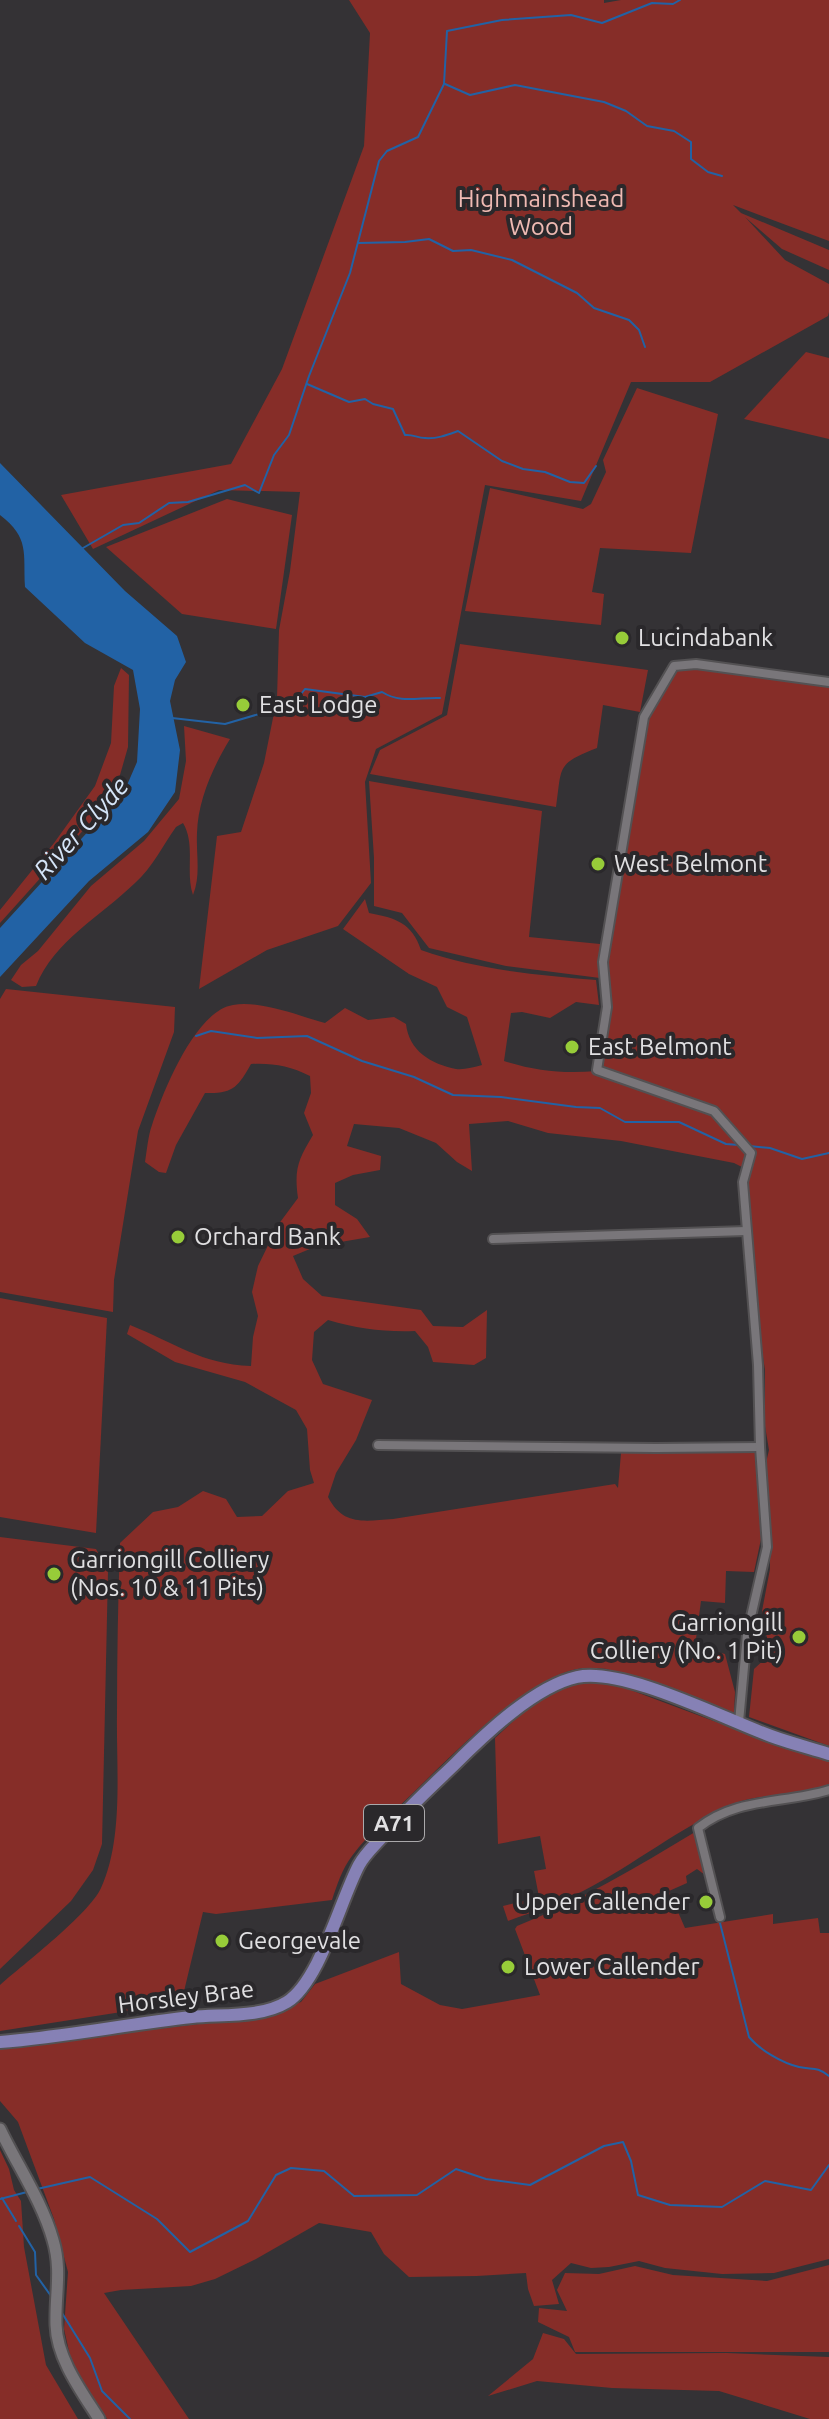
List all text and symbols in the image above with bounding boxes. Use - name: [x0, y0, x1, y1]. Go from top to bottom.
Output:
- park label: Highmainshead Wood: [458, 185, 624, 240]
- place label: Lucindabank: [638, 624, 773, 651]
- marker: Lucindabank: [613, 629, 631, 647]
- place label: East Lodge: [259, 691, 377, 718]
- marker: East Lodge: [234, 696, 252, 714]
- water label: River Clyde: [27, 771, 134, 884]
- place label: West Belmont: [614, 850, 768, 877]
- marker: West Belmont: [589, 855, 607, 873]
- place label: East Belmont: [588, 1033, 732, 1060]
- marker: East Belmont: [563, 1038, 581, 1056]
- place label: Orchard Bank: [194, 1223, 341, 1250]
- marker: Orchard Bank: [169, 1228, 187, 1246]
- place label: Garriongill Colliery (Nos. 10 & 11 Pits): [70, 1546, 270, 1601]
- marker: Garriongill Colliery (Nos. 10 & 11 Pits): [45, 1565, 63, 1583]
- place label: Garriongill Colliery (No. 1 Pit): [590, 1609, 783, 1664]
- marker: Garriongill Colliery (No. 1 Pit): [790, 1628, 808, 1646]
- road number: A71: [364, 1805, 424, 1841]
- place label: Upper Callender: [515, 1888, 690, 1915]
- marker: Upper Callender: [697, 1893, 715, 1911]
- place label: Georgevale: [238, 1927, 361, 1954]
- marker: Georgevale: [213, 1932, 231, 1950]
- place label: Lower Callender: [524, 1953, 700, 1980]
- marker: Lower Callender: [499, 1958, 517, 1976]
- street label: Horsley Brae: [116, 1975, 255, 2018]

